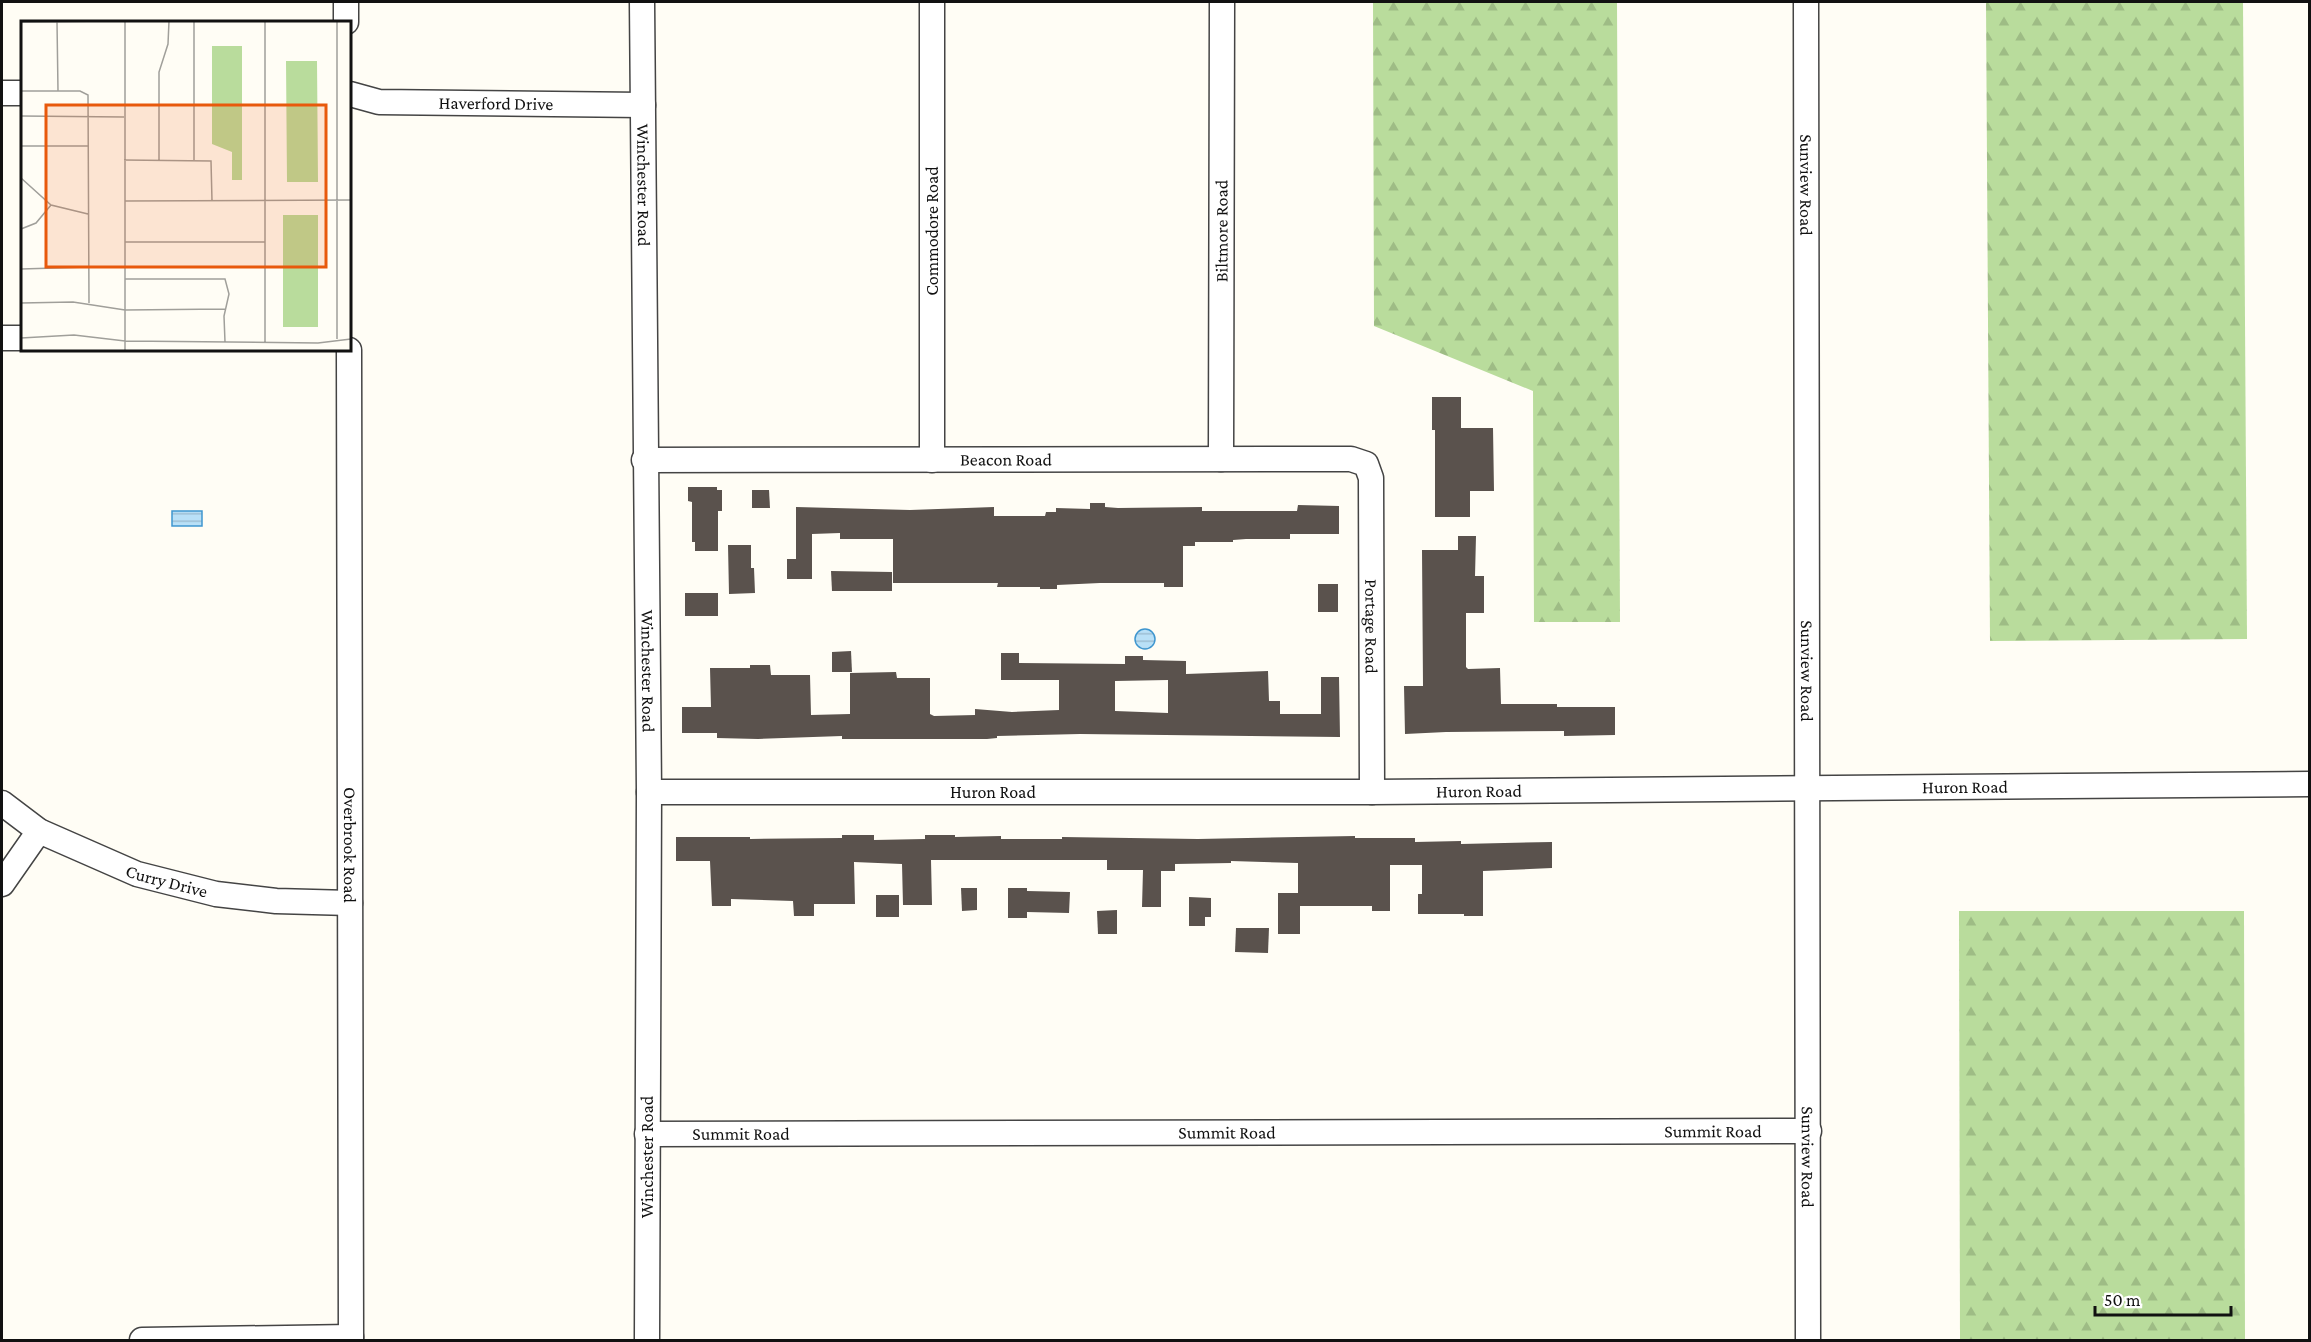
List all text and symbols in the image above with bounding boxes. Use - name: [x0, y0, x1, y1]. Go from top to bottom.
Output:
- inset map: [21, 21, 351, 351]
- street label: Haverford Drive: [438, 93, 553, 114]
- street label: Winchester Road: [633, 124, 654, 247]
- street label: Sunview Road: [1796, 134, 1816, 236]
- street label: Commodore Road: [922, 166, 942, 296]
- street label: Biltmore Road: [1211, 179, 1232, 282]
- street label: Beacon Road: [960, 449, 1053, 470]
- street label: Portage Road: [1361, 579, 1382, 674]
- street label: Winchester Road: [637, 609, 658, 733]
- street label: Sunview Road: [1797, 620, 1817, 722]
- street label: Huron Road: [1922, 777, 2009, 797]
- street label: Huron Road: [1436, 781, 1523, 801]
- street label: Huron Road: [950, 782, 1036, 802]
- street label: Overbrook Road: [340, 787, 360, 904]
- street label: Curry Drive: [123, 860, 210, 901]
- street label: Winchester Road: [637, 1095, 657, 1218]
- street label: Sunview Road: [1798, 1106, 1818, 1208]
- street label: Summit Road: [1664, 1121, 1762, 1141]
- street label: Summit Road: [1178, 1122, 1276, 1143]
- street label: Summit Road: [692, 1124, 790, 1144]
- scale bar: [2095, 1279, 2232, 1317]
- text: 50 m: [2104, 1290, 2141, 1310]

